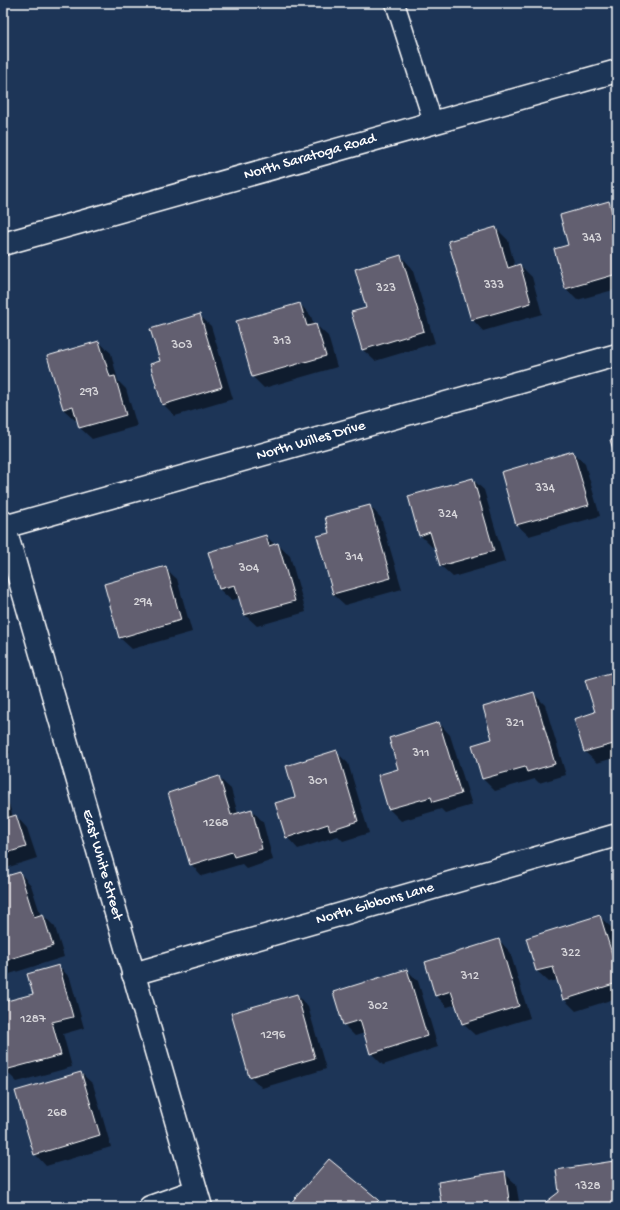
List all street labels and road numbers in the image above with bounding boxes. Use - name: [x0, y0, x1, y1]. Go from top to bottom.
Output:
- street label: North Saratoga Road: [242, 129, 379, 184]
- street label: North Willes Drive: [254, 417, 368, 465]
- street label: East White Street: [78, 808, 127, 924]
- street label: North Gibbons Lane: [314, 878, 436, 929]

